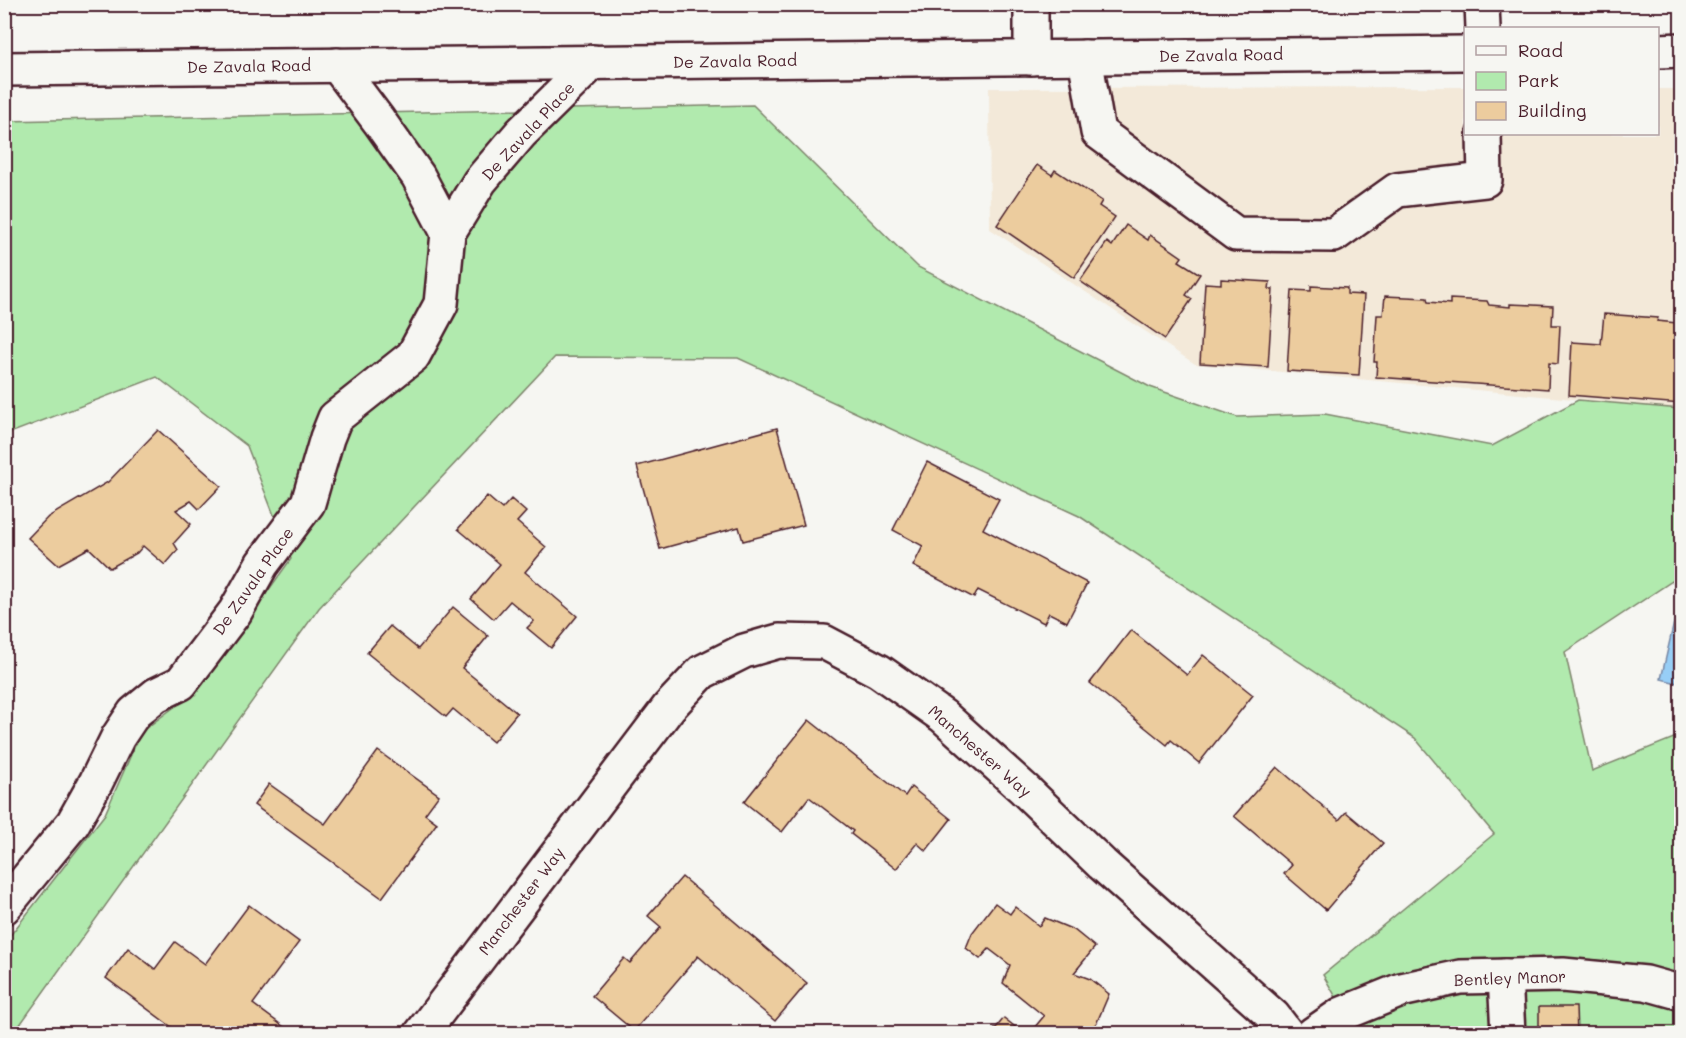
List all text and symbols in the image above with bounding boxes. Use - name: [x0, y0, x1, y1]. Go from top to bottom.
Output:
- legend: [1464, 27, 1659, 135]
- text: Road: [1518, 38, 1563, 62]
- street label: De Zavala Road: [1159, 43, 1283, 66]
- street label: De Zavala Road: [673, 49, 797, 72]
- street label: De Zavala Road: [187, 54, 311, 77]
- text: Park: [1518, 68, 1559, 92]
- street label: De Zavala Place: [477, 77, 579, 184]
- text: Building: [1518, 98, 1586, 122]
- street label: De Zavala Place: [207, 523, 298, 639]
- street label: Manchester Way: [924, 700, 1036, 801]
- street label: Manchester Way: [473, 842, 568, 959]
- street label: Bentley Manor: [1454, 965, 1566, 990]

